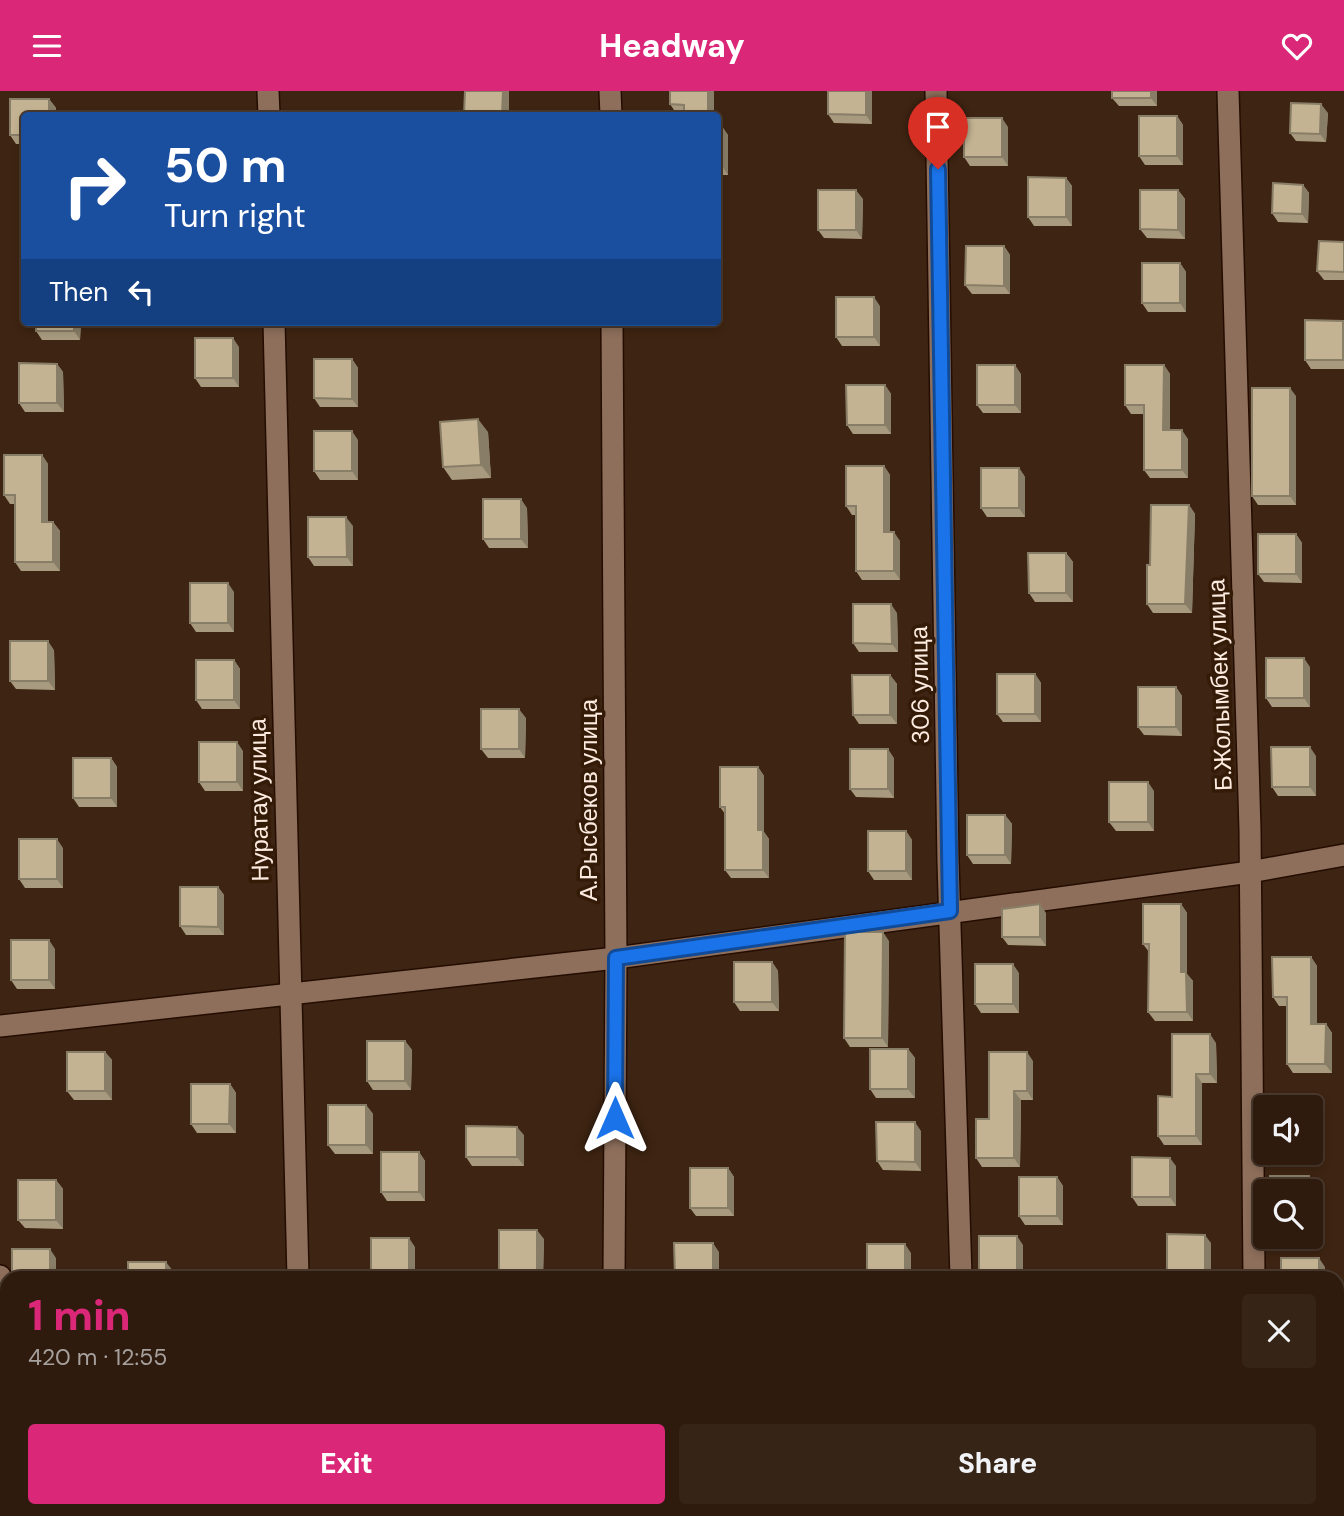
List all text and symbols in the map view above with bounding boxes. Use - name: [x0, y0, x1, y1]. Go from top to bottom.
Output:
- text: Headway: [599, 25, 745, 67]
- icon: menu: [28, 27, 66, 65]
- icon: heart: [1278, 27, 1316, 65]
- pin: [908, 97, 968, 169]
- icon: arrive: [919, 108, 957, 146]
- text: 50 m: [164, 133, 287, 197]
- icon: right: [49, 140, 140, 231]
- text: Turn right: [164, 195, 306, 237]
- icon: left: [122, 273, 160, 311]
- text: Then: [49, 275, 108, 309]
- street label: Б.Жолымбек улица: [1200, 578, 1239, 792]
- street label: 306 улица: [903, 625, 936, 744]
- street label: А.Рысбеков улица: [573, 698, 604, 901]
- street label: Нуратау улица: [242, 717, 275, 882]
- position arrow: [578, 1081, 652, 1155]
- map controls: [1253, 1095, 1323, 1249]
- button: sound: [1253, 1095, 1323, 1165]
- button: search: [1253, 1179, 1323, 1249]
- text: 1 min: [28, 1288, 131, 1343]
- button: close: [1242, 1294, 1316, 1368]
- text: 420 m · 12:55: [28, 1342, 167, 1372]
- button: Exit: [28, 1424, 665, 1504]
- button: Share: [679, 1424, 1316, 1504]

